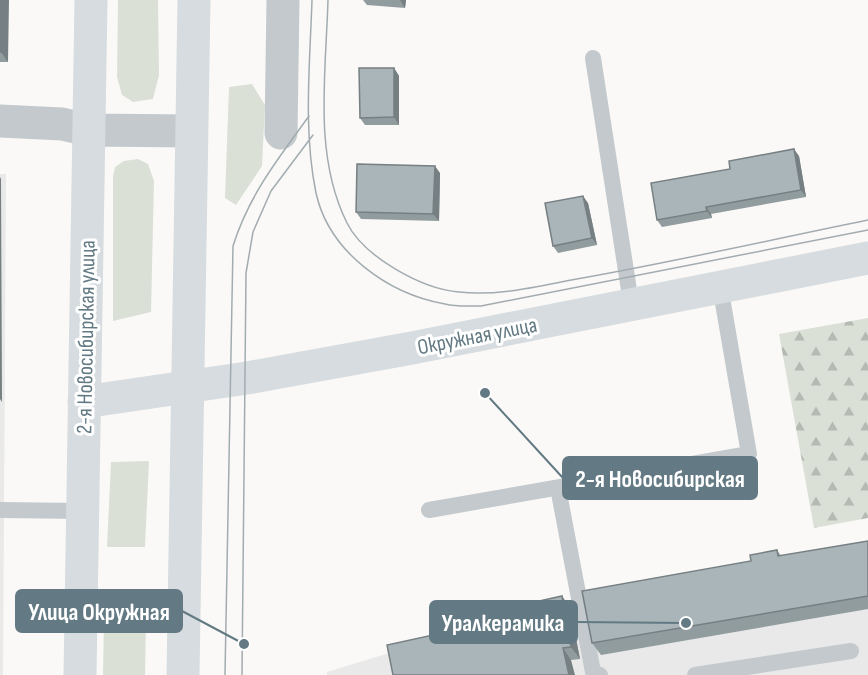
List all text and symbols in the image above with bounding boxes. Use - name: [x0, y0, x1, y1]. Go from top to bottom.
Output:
- street label: 2-я Новосибирская улица: [71, 240, 102, 434]
- street label: Окружная улица: [415, 312, 539, 361]
- callout: 2-я Новосибирская: [563, 457, 757, 499]
- text: 2-я Новосибирская: [575, 465, 745, 494]
- callout: Улица Окружная: [16, 590, 182, 632]
- text: Улица Окружная: [28, 598, 170, 627]
- callout: Уралкерамика: [430, 601, 577, 643]
- text: Уралкерамика: [442, 609, 564, 638]

